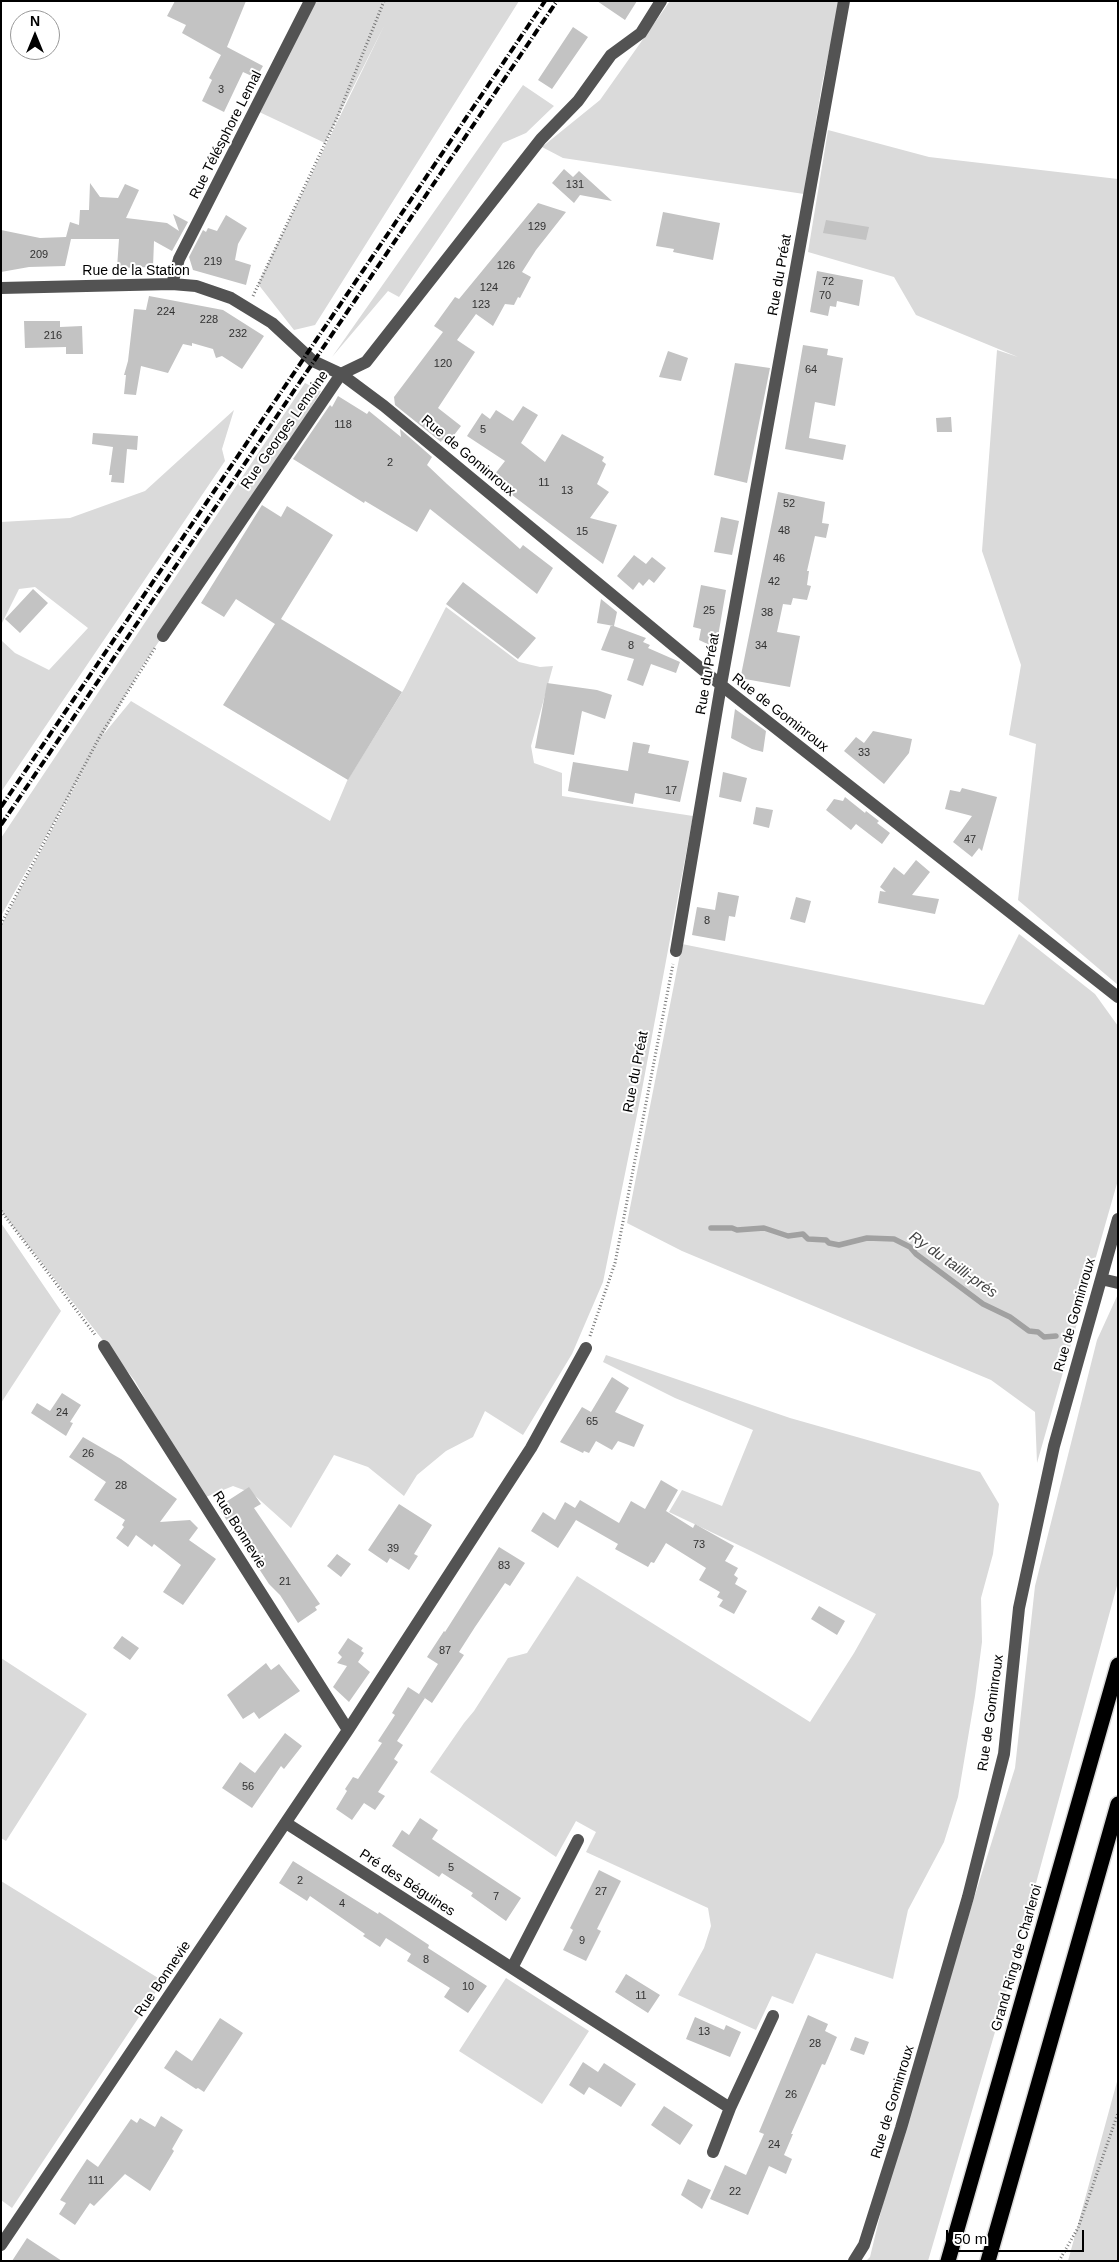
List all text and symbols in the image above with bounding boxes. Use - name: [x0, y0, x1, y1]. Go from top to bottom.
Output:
- north arrow: [10, 10, 60, 60]
- text: N: [30, 13, 40, 29]
- street label: Rue Télésphore Lemal: [186, 68, 266, 202]
- house number: 3: [218, 83, 224, 97]
- house number: 131: [566, 178, 584, 192]
- house number: 129: [528, 220, 546, 234]
- street label: Rue du Préat: [765, 233, 795, 317]
- house number: 209: [30, 248, 48, 262]
- house number: 219: [204, 255, 222, 269]
- house number: 126: [497, 259, 515, 273]
- street label: Rue de la Station: [82, 263, 190, 279]
- house number: 72: [822, 275, 834, 289]
- house number: 124: [480, 281, 498, 295]
- house number: 70: [819, 289, 831, 303]
- house number: 123: [472, 298, 490, 312]
- house number: 224: [157, 305, 175, 319]
- house number: 228: [200, 313, 218, 327]
- house number: 232: [229, 327, 247, 341]
- house number: 216: [44, 329, 62, 343]
- house number: 120: [434, 357, 452, 371]
- house number: 64: [805, 363, 817, 377]
- street label: Rue Georges Lemoine: [238, 367, 332, 493]
- street label: Rue de Gominroux: [418, 412, 518, 500]
- house number: 118: [334, 418, 352, 432]
- house number: 5: [480, 423, 486, 437]
- house number: 2: [387, 456, 393, 470]
- house number: 11: [538, 476, 550, 490]
- house number: 13: [561, 484, 573, 498]
- house number: 52: [783, 497, 795, 511]
- house number: 48: [778, 524, 790, 538]
- house number: 15: [576, 525, 588, 539]
- house number: 46: [773, 552, 785, 566]
- house number: 42: [768, 575, 780, 589]
- house number: 25: [703, 604, 715, 618]
- house number: 38: [761, 606, 773, 620]
- street label: Rue du Préat: [693, 632, 723, 716]
- house number: 8: [628, 639, 634, 653]
- house number: 34: [755, 639, 767, 653]
- street label: Rue de Gominroux: [729, 670, 831, 756]
- house number: 33: [858, 746, 870, 760]
- house number: 17: [665, 784, 677, 798]
- house number: 47: [964, 833, 976, 847]
- house number: 8: [704, 914, 710, 928]
- street label: Rue du Préat: [620, 1030, 652, 1114]
- water label: Ry du tailli-prés: [906, 1228, 1000, 1302]
- street label: Rue de Gominroux: [1051, 1256, 1099, 1374]
- house number: 24: [56, 1406, 68, 1420]
- house number: 65: [586, 1415, 598, 1429]
- house number: 26: [82, 1447, 94, 1461]
- house number: 28: [115, 1479, 127, 1493]
- street label: Rue Bonnevie: [209, 1488, 269, 1572]
- house number: 73: [693, 1538, 705, 1552]
- house number: 39: [387, 1542, 399, 1556]
- house number: 83: [498, 1559, 510, 1573]
- house number: 21: [279, 1575, 291, 1589]
- house number: 87: [439, 1644, 451, 1658]
- street label: Rue de Gominroux: [975, 1654, 1007, 1772]
- house number: 56: [242, 1780, 254, 1794]
- street label: Pré des Béguines: [356, 1846, 458, 1920]
- house number: 5: [448, 1861, 454, 1875]
- house number: 2: [297, 1874, 303, 1888]
- street label: Grand Ring de Charleroi: [988, 1883, 1046, 2033]
- house number: 27: [595, 1885, 607, 1899]
- house number: 7: [493, 1890, 499, 1904]
- house number: 4: [339, 1897, 345, 1911]
- house number: 9: [579, 1934, 585, 1948]
- street label: Rue Bonnevie: [131, 1938, 195, 2020]
- house number: 8: [423, 1953, 429, 1967]
- house number: 10: [462, 1980, 474, 1994]
- house number: 11: [635, 1989, 647, 2003]
- house number: 13: [698, 2025, 710, 2039]
- house number: 28: [809, 2037, 821, 2051]
- street label: Rue de Gominroux: [868, 2043, 918, 2161]
- house number: 26: [785, 2088, 797, 2102]
- house number: 24: [768, 2138, 780, 2152]
- house number: 111: [88, 2174, 104, 2188]
- house number: 22: [729, 2185, 741, 2199]
- scale bar: [949, 2220, 1086, 2252]
- text: 50 m: [954, 2230, 987, 2247]

